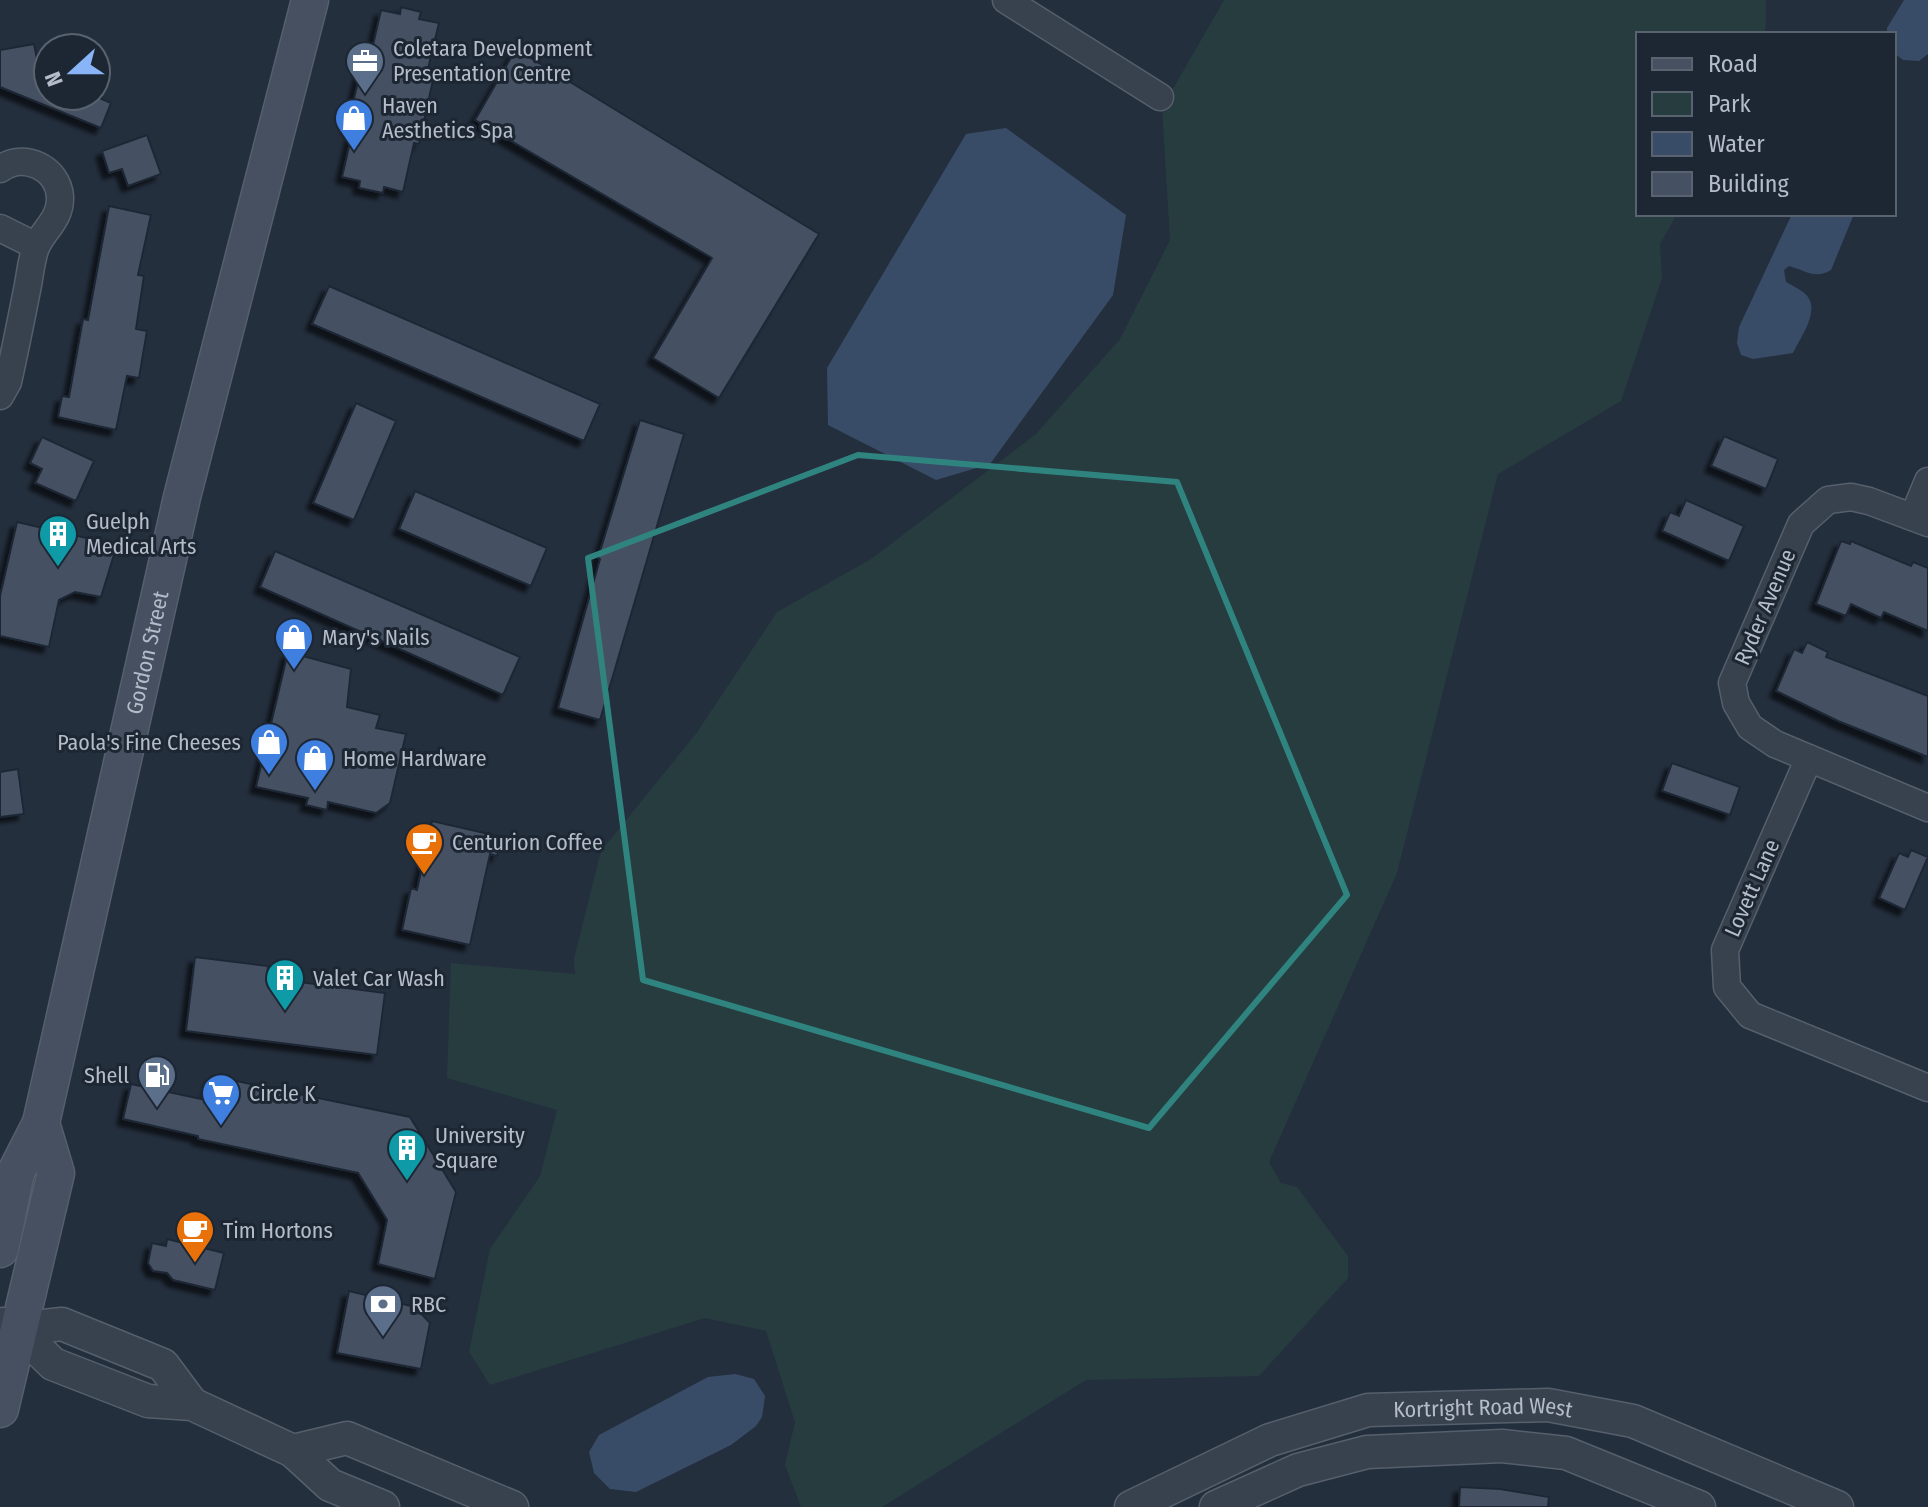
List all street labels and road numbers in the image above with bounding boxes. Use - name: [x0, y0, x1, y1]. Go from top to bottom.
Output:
- street label: Ryder Avenue: [1728, 545, 1802, 669]
- street label: Gordon Street: [120, 587, 174, 717]
- street label: Lovett Lane: [1719, 835, 1785, 941]
- street label: Kortright Road West: [1393, 1391, 1576, 1423]

